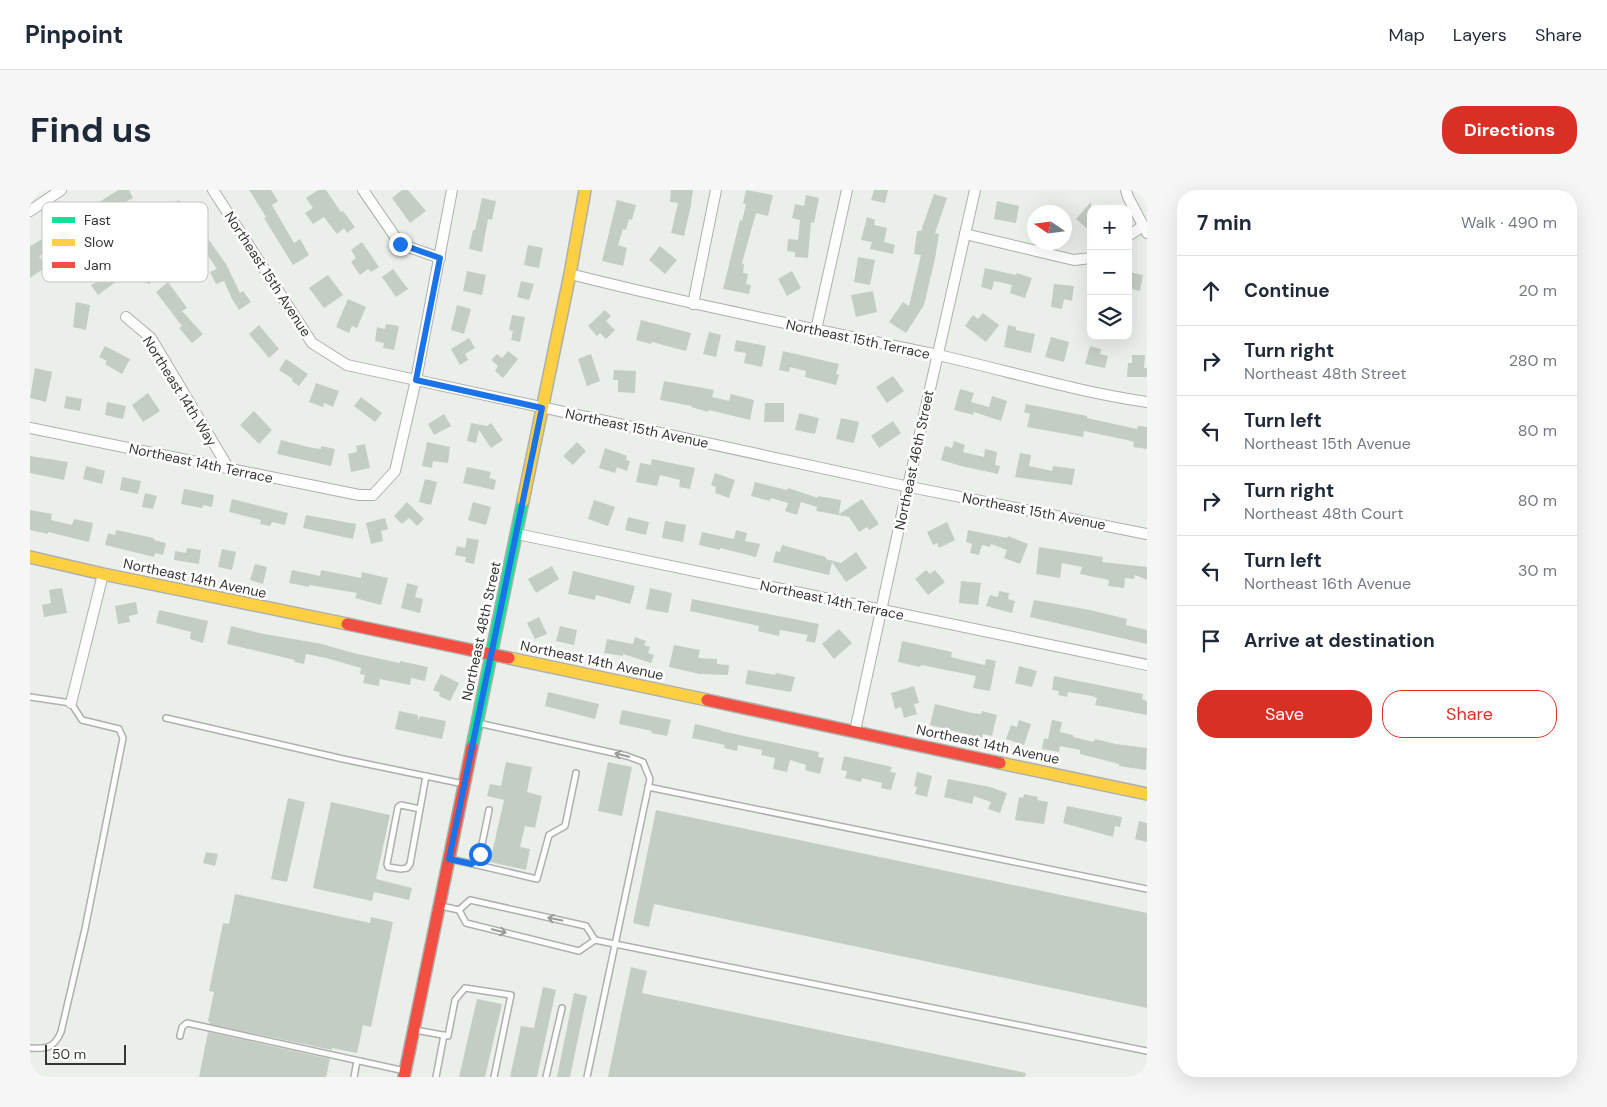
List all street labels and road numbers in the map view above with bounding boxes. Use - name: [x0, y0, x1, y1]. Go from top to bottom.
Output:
- street label: Northeast 15th Avenue: [221, 208, 315, 340]
- street label: Northeast 15th Terrace: [784, 315, 932, 363]
- street label: Northeast 14th Way: [139, 333, 221, 450]
- street label: Northeast 46th Street: [890, 388, 938, 532]
- street label: Northeast 15th Avenue: [564, 404, 710, 452]
- street label: Northeast 14th Terrace: [127, 439, 275, 487]
- street label: Northeast 15th Avenue: [961, 488, 1107, 534]
- street label: Northeast 14th Avenue: [122, 554, 268, 602]
- street label: Northeast 48th Street: [457, 560, 505, 702]
- street label: Northeast 14th Terrace: [758, 576, 906, 624]
- street label: Northeast 14th Avenue: [519, 636, 665, 684]
- street label: Northeast 14th Avenue: [915, 720, 1061, 768]

